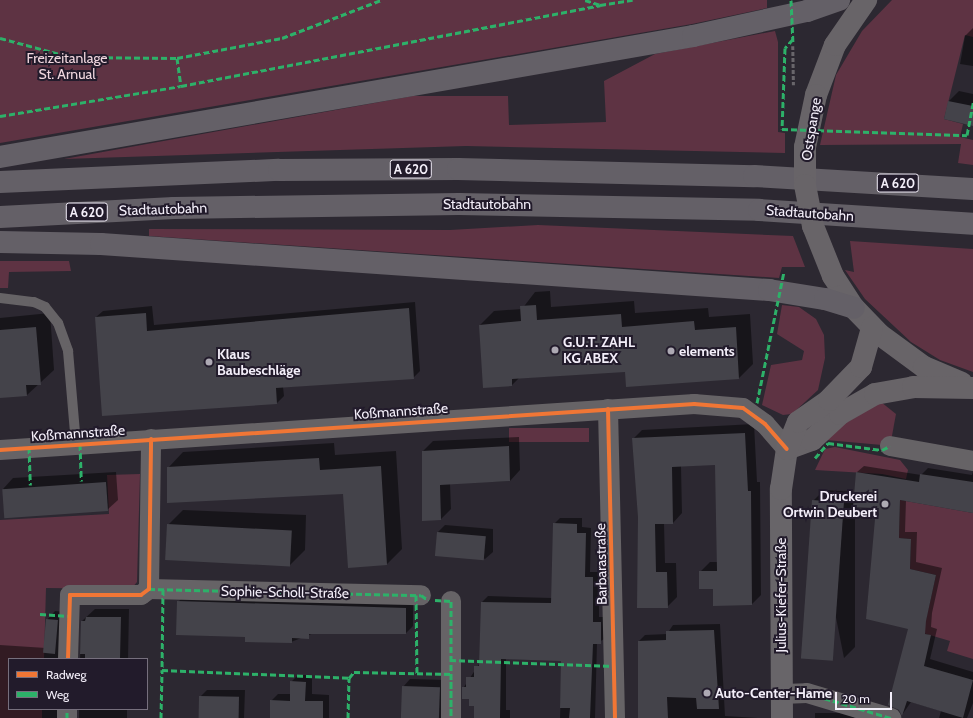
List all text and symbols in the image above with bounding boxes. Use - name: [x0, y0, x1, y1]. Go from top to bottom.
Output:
- park label: Freizeitanlage St. Arnual: [26, 50, 108, 82]
- street label: Ostspange: [798, 96, 824, 162]
- road number: A 620: [389, 158, 433, 180]
- road number: A 620: [876, 172, 920, 194]
- street label: Stadtautobahn: [443, 196, 531, 212]
- street label: Stadtautobahn: [119, 199, 207, 219]
- road number: A 620: [65, 201, 109, 223]
- street label: Stadtautobahn: [765, 202, 855, 224]
- place label: G.U.T. ZAHL KG ABEX: [563, 334, 635, 366]
- place label: elements: [679, 343, 735, 359]
- marker: G.U.T. ZAHL KG ABEX: [550, 345, 560, 355]
- place label: Klaus Baubeschläge: [217, 346, 300, 378]
- marker: elements: [666, 346, 676, 356]
- marker: Klaus Baubeschläge: [204, 357, 214, 367]
- street label: Koßmannstraße: [353, 399, 449, 423]
- street label: Koßmannstraße: [30, 421, 126, 445]
- place label: Druckerei Ortwin Deubert: [783, 488, 877, 520]
- marker: Druckerei Ortwin Deubert: [880, 499, 890, 509]
- street label: Barbarastraße: [592, 523, 610, 605]
- street label: Julius-Kiefer-Straße: [773, 538, 789, 652]
- street label: Sophie-Scholl-Straße: [221, 582, 349, 602]
- legend: [8, 658, 148, 710]
- text: Radweg: [46, 667, 86, 682]
- scale bar: [837, 684, 894, 710]
- place label: Auto-Center-Hame: [715, 685, 832, 701]
- text: Weg: [46, 687, 69, 702]
- marker: Auto-Center-Hame: [702, 688, 712, 698]
- text: 20 m: [842, 691, 870, 706]

